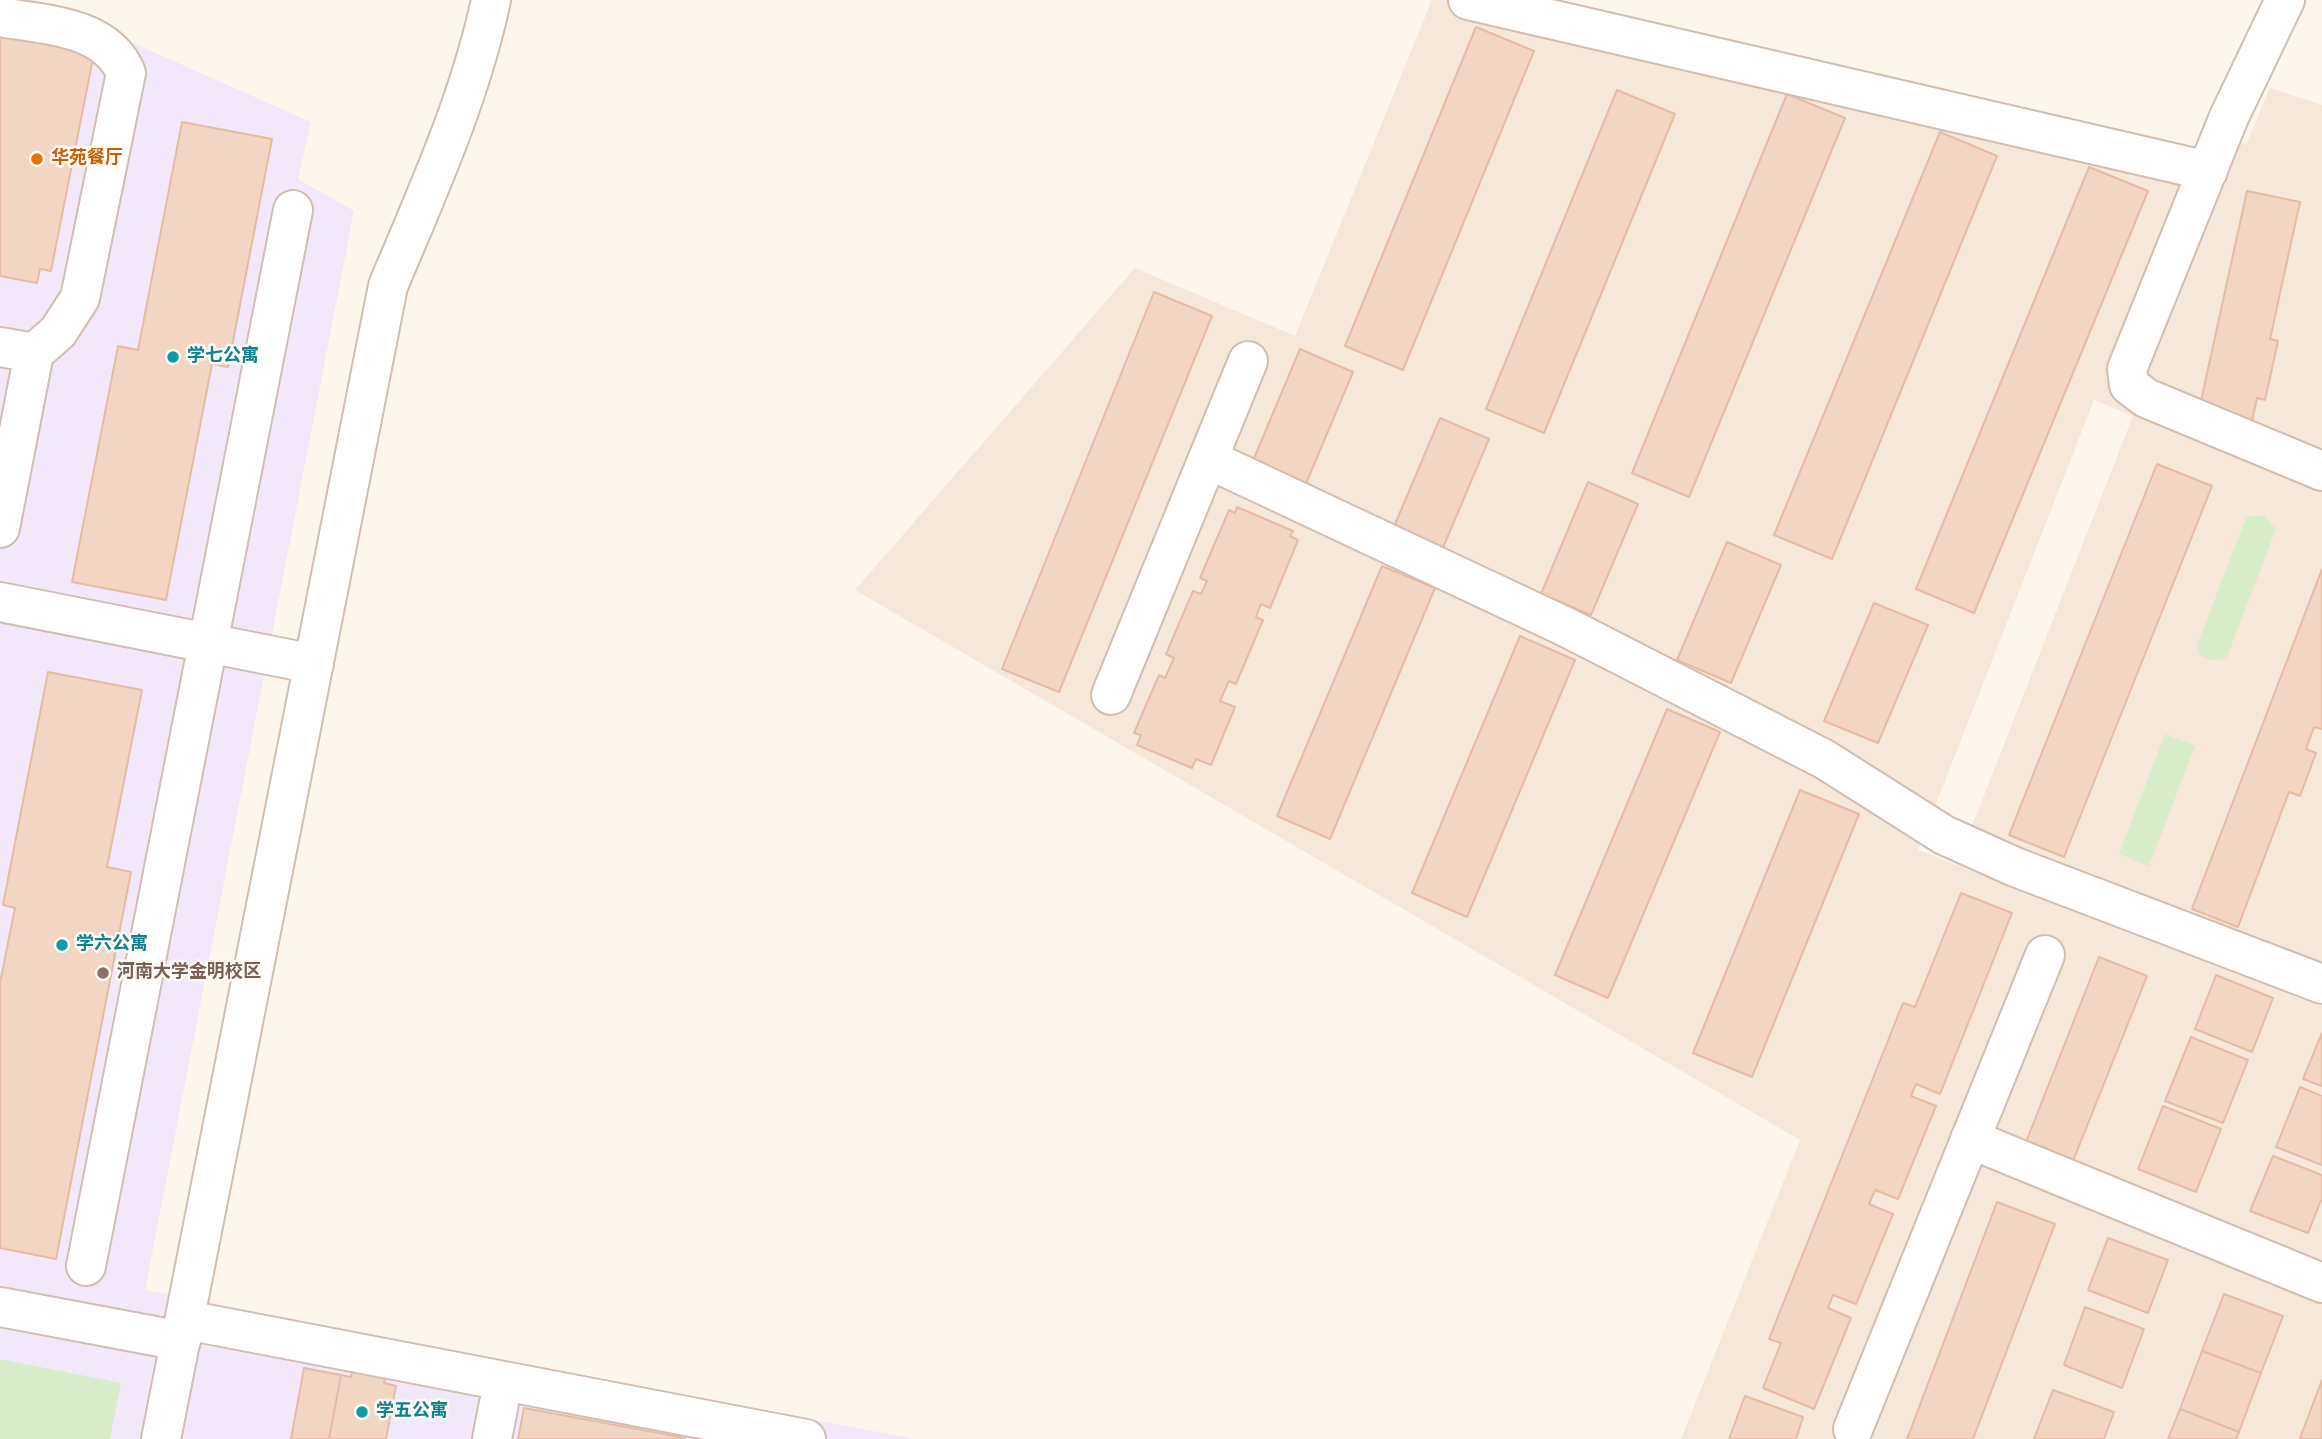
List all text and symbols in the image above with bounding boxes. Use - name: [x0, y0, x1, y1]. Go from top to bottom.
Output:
- place label: 华苑餐厅: [51, 148, 123, 170]
- marker: 华苑餐厅: [29, 151, 45, 167]
- place label: 学七公寓: [187, 346, 259, 368]
- marker: 学七公寓: [165, 349, 181, 365]
- place label: 学六公寓: [76, 934, 148, 956]
- marker: 学六公寓: [54, 937, 70, 953]
- place label: 河南大学金明校区: [117, 962, 261, 984]
- marker: 河南大学金明校区: [95, 965, 111, 981]
- place label: 学五公寓: [376, 1401, 448, 1423]
- marker: 学五公寓: [354, 1404, 370, 1420]

